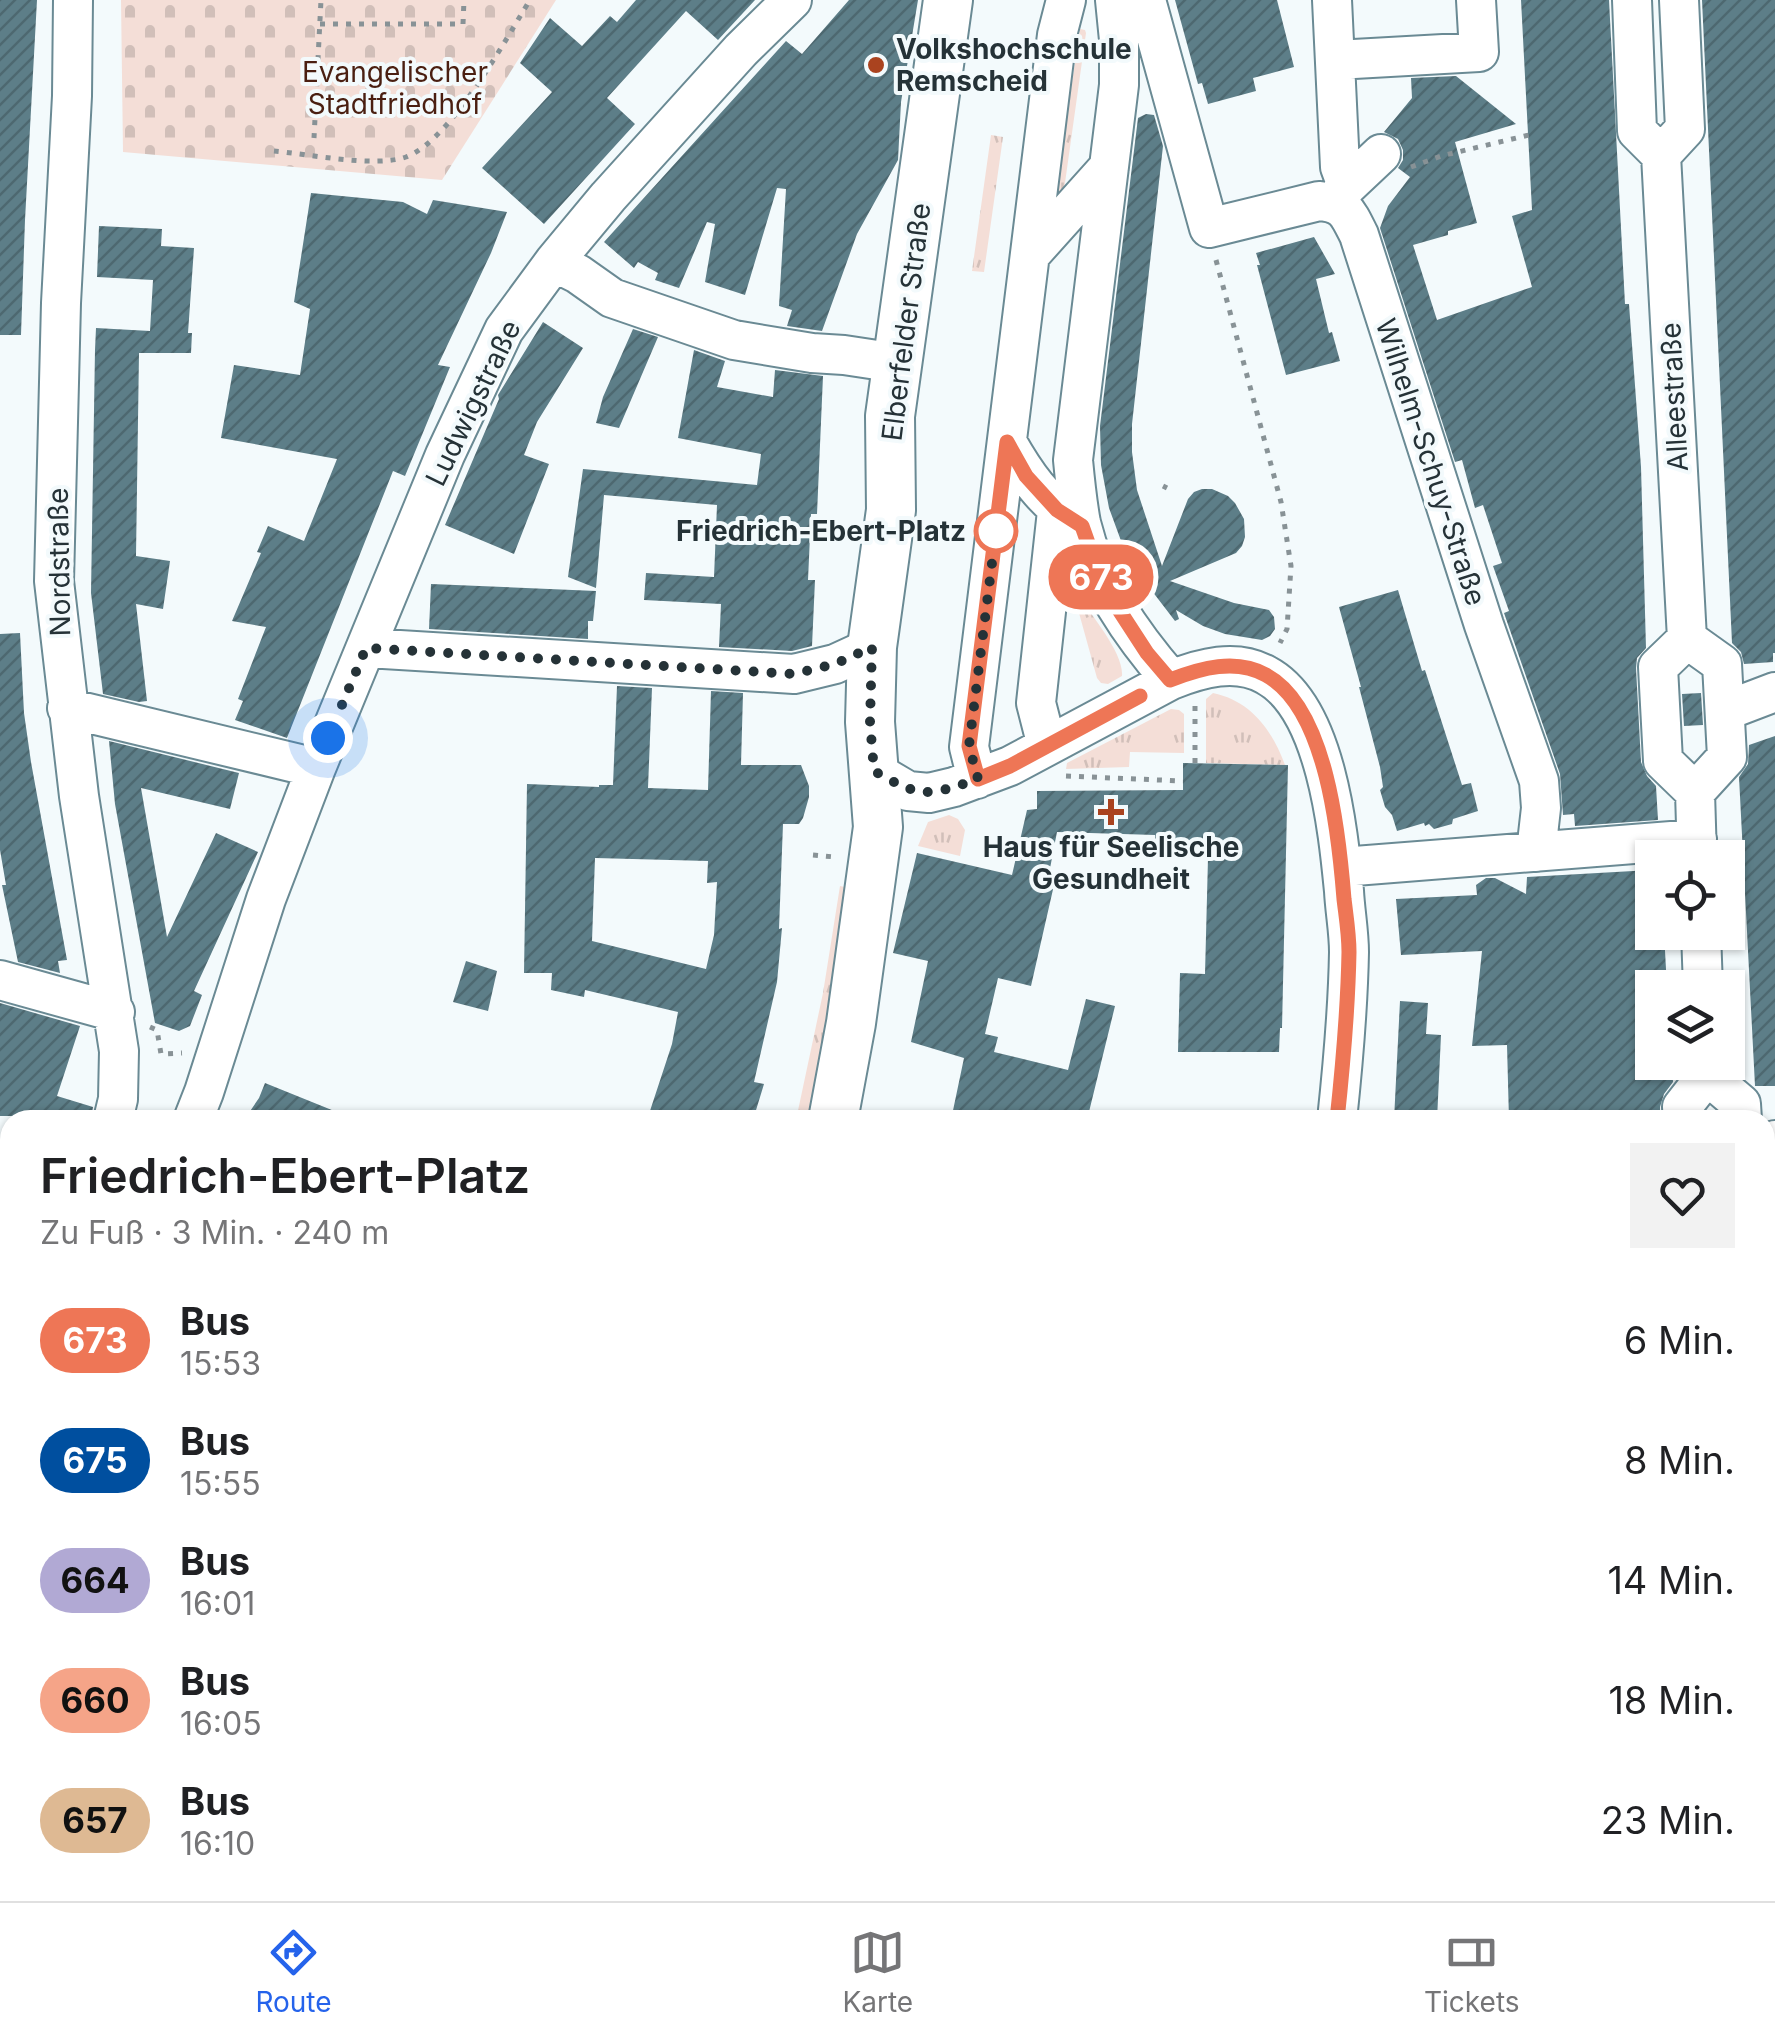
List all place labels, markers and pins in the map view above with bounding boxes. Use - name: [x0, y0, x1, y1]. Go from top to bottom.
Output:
- place label: Volkshochschule Remscheid: [896, 32, 1132, 98]
- marker: Volkshochschule Remscheid: [865, 54, 887, 76]
- marker: Friedrich-Ebert-Platz: [975, 510, 1017, 552]
- place label: Friedrich-Ebert-Platz: [676, 514, 966, 548]
- marker: Haus für Seelische Gesundheit: [1098, 799, 1124, 825]
- place label: Haus für Seelische Gesundheit: [983, 830, 1239, 896]

